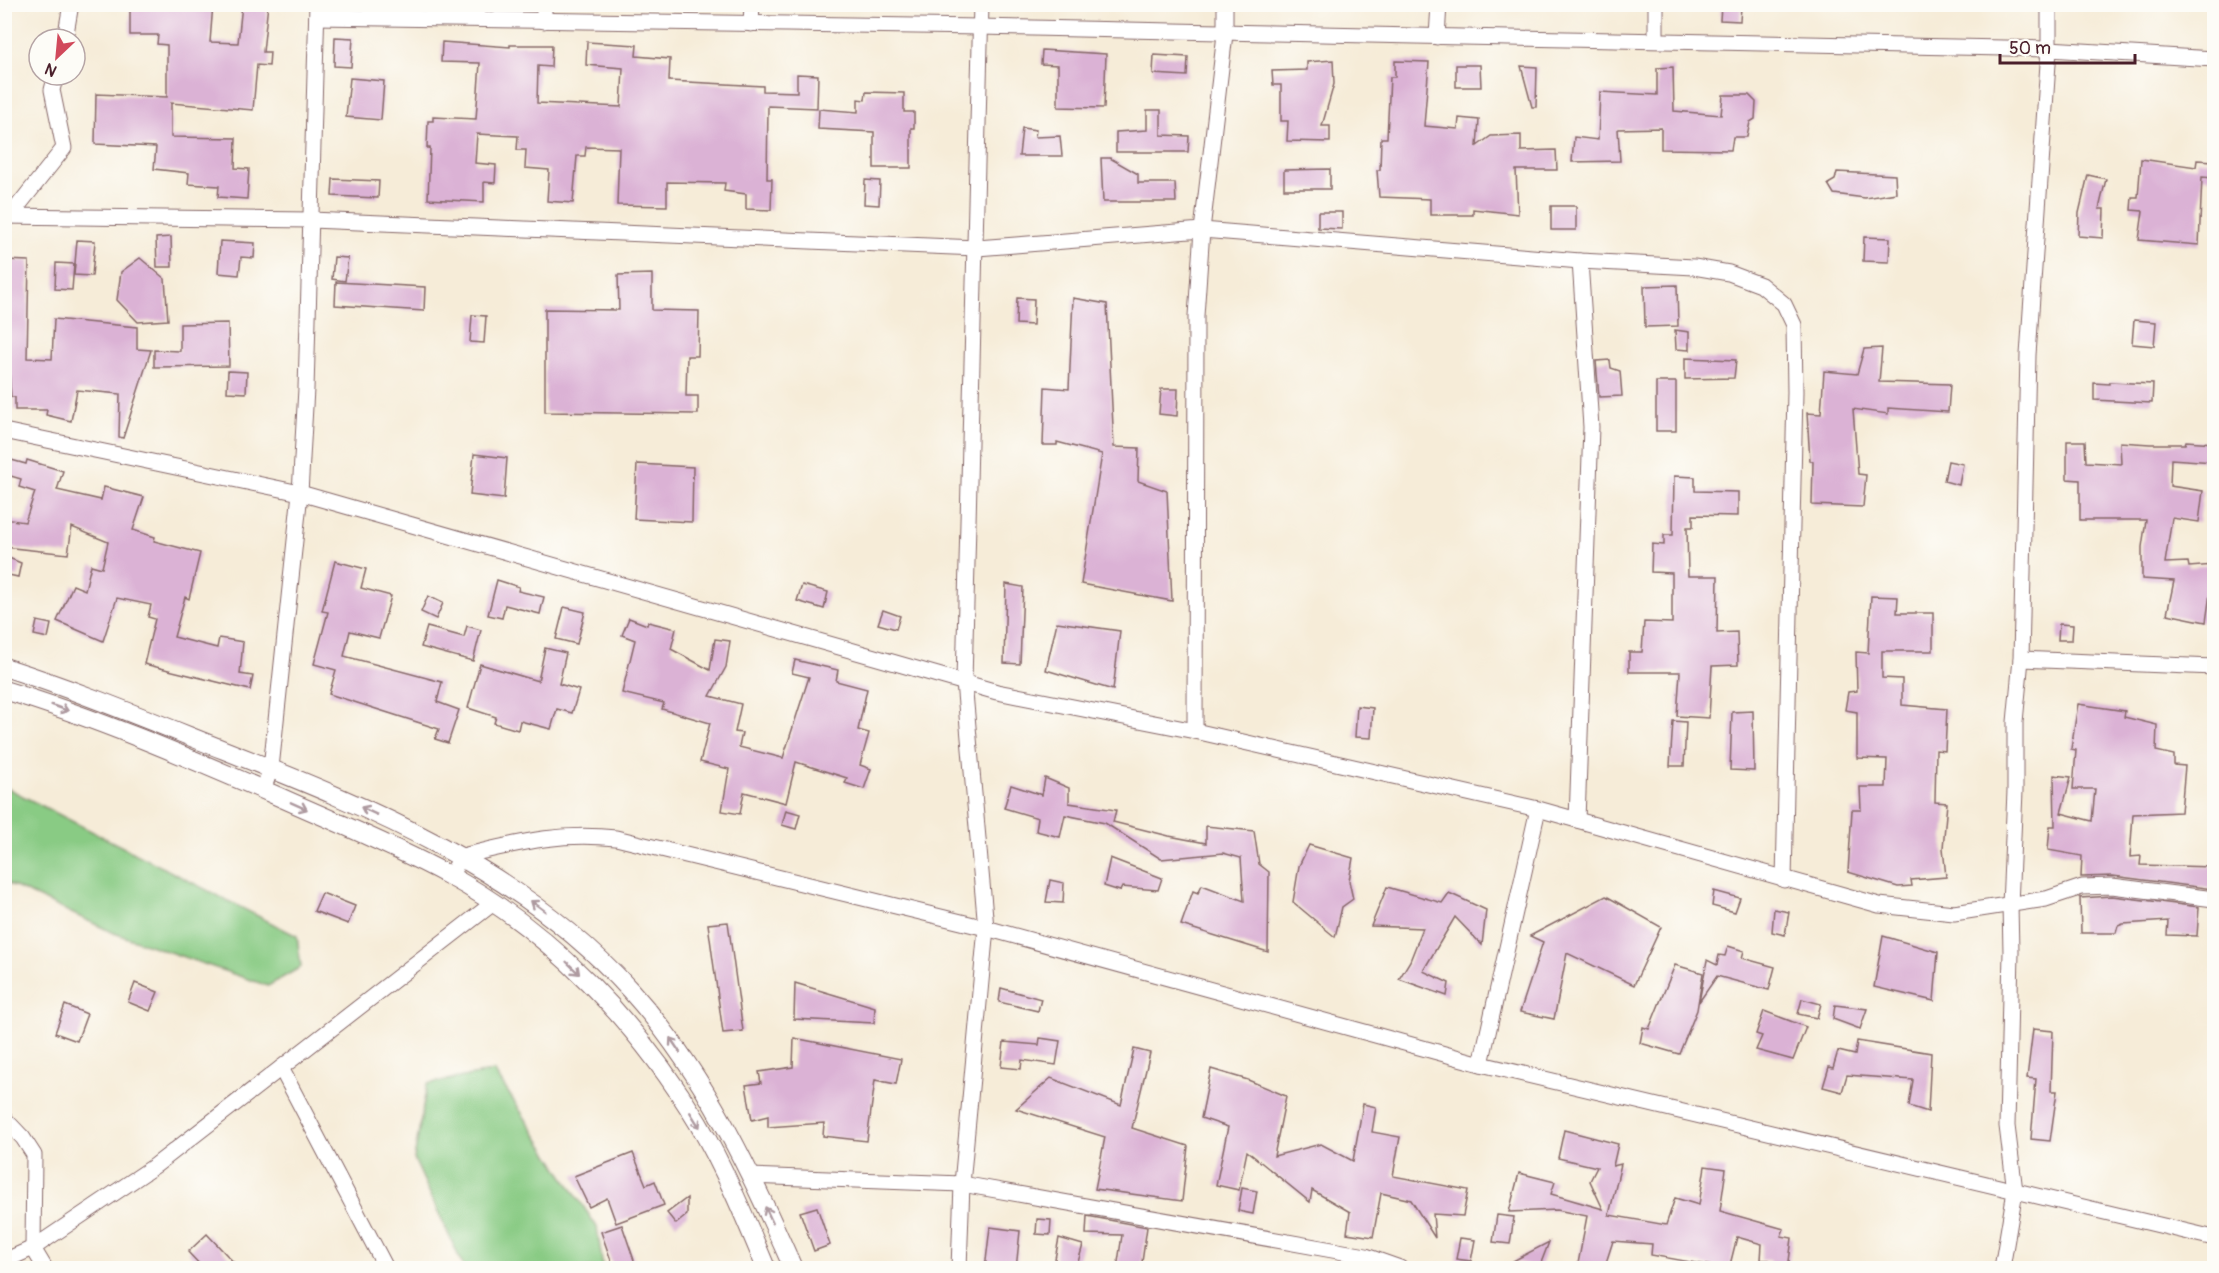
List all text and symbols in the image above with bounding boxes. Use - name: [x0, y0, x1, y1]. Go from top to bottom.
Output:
- north arrow: [27, 27, 87, 87]
- scale bar: [2000, 27, 2135, 65]
- text: 50 m: [2009, 37, 2051, 60]
- text: N: [41, 58, 60, 81]
- one-way arrow: [50, 703, 69, 714]
- one-way arrow: [289, 800, 307, 812]
- one-way arrow: [360, 804, 378, 816]
- one-way arrow: [531, 900, 547, 913]
- one-way arrow: [566, 961, 581, 975]
- one-way arrow: [668, 1037, 680, 1054]
- one-way arrow: [689, 1111, 701, 1127]
- one-way arrow: [763, 1206, 775, 1224]

